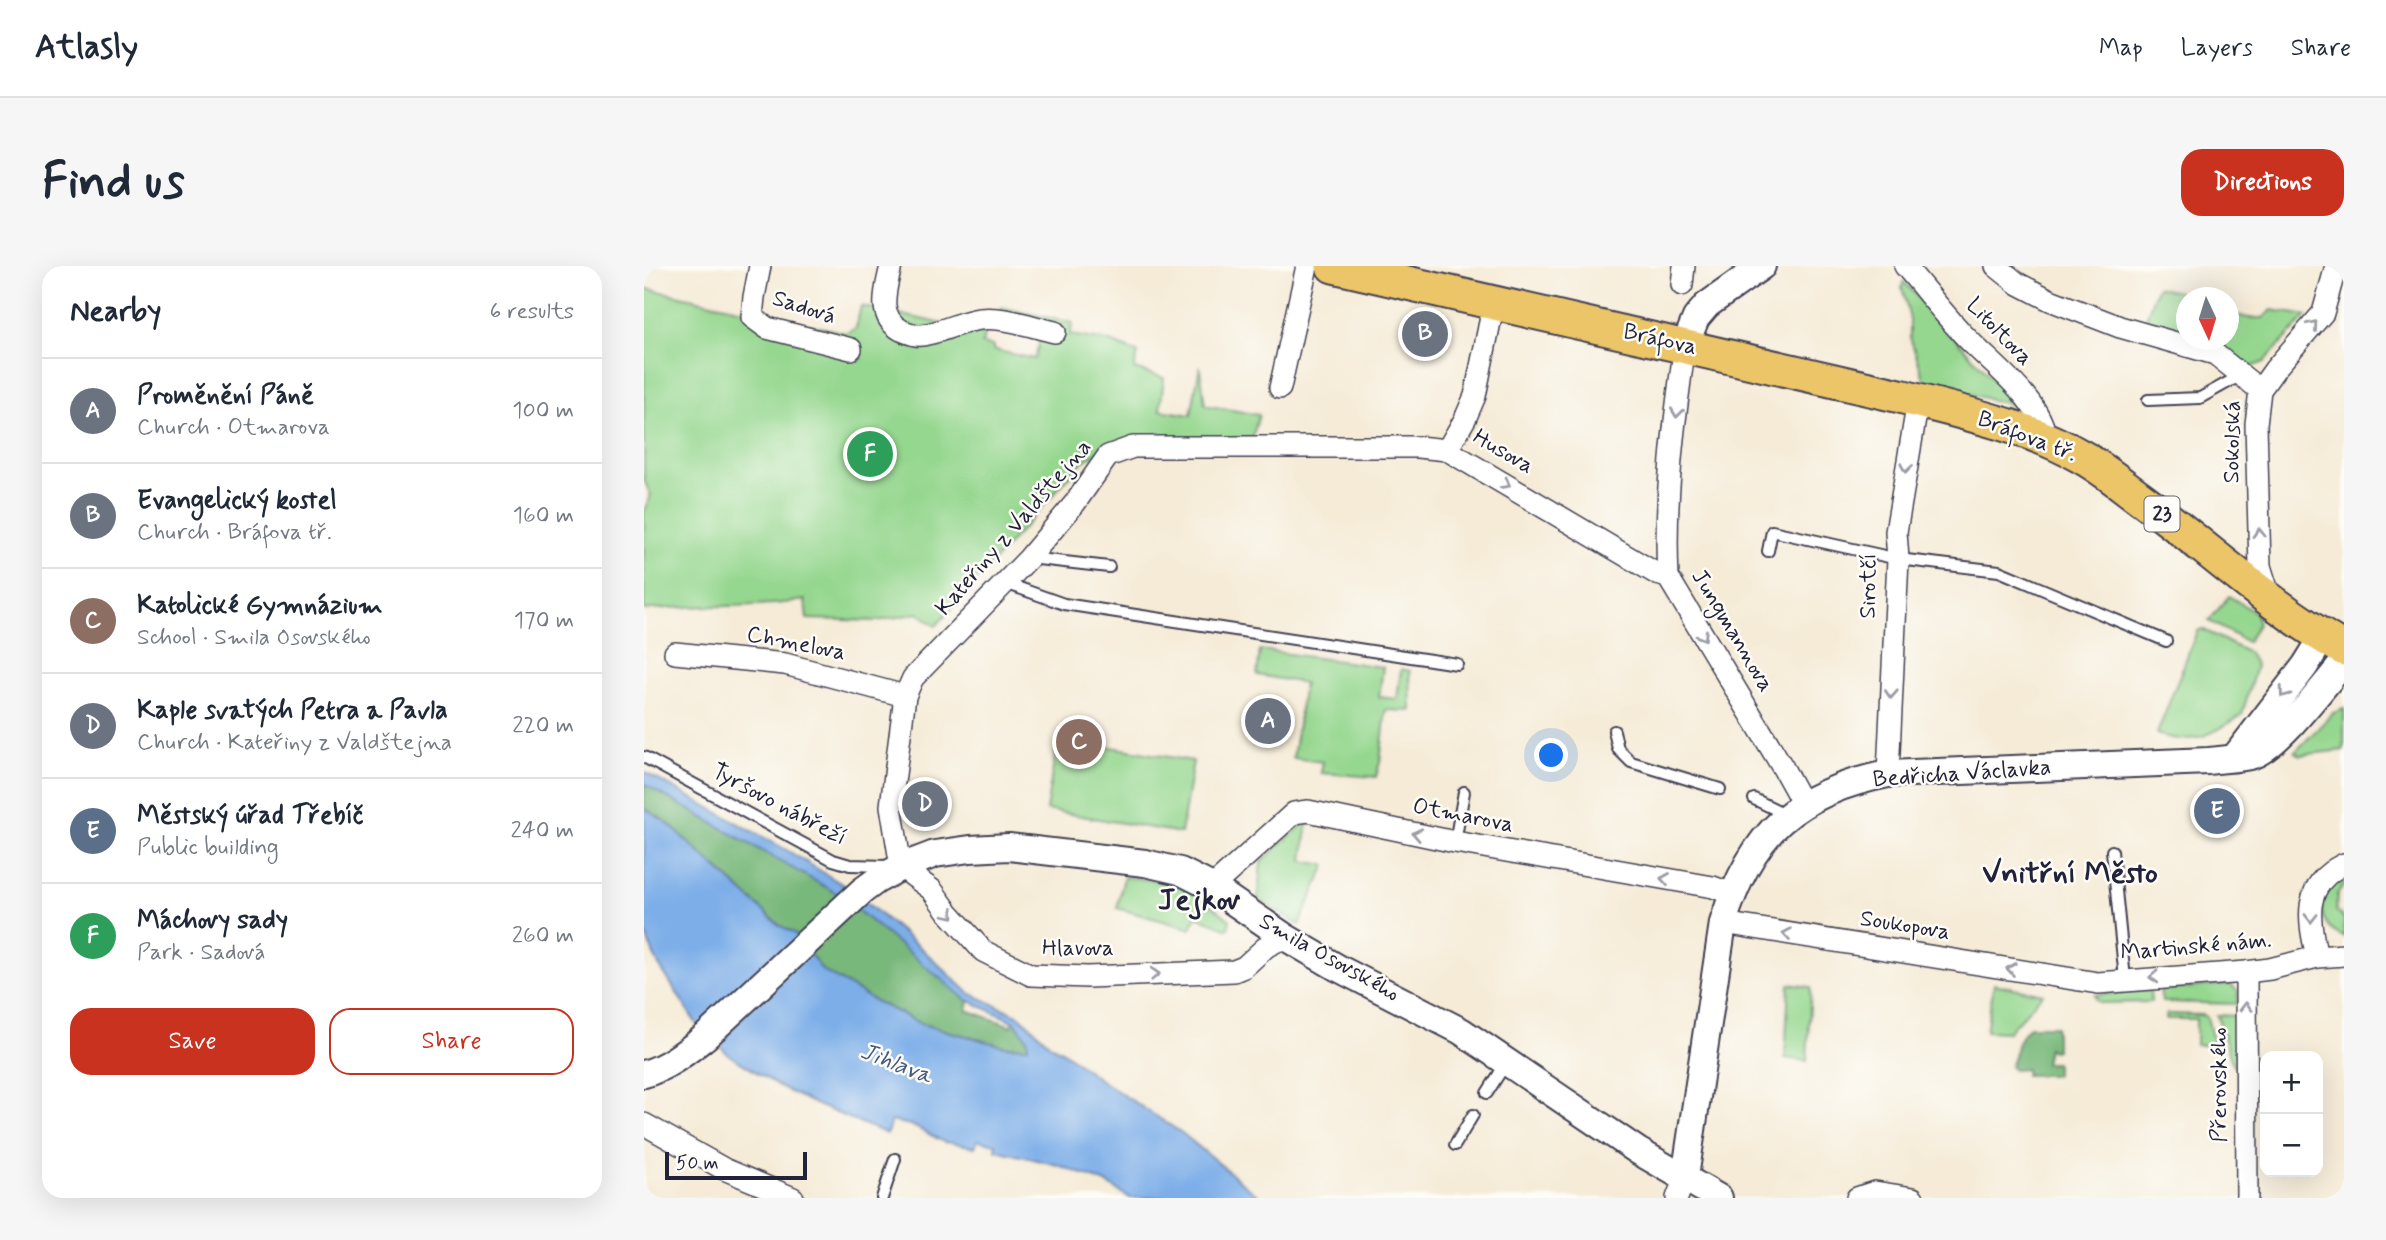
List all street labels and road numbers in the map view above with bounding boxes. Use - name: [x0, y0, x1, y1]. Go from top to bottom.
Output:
- street label: Sadová: [768, 284, 840, 332]
- street label: Litoltova: [1959, 291, 2039, 373]
- street label: Bráfova: [1620, 317, 1700, 364]
- street label: Sokolská: [2217, 400, 2249, 484]
- street label: Bráfova tř.: [1973, 404, 2081, 471]
- street label: Husova: [1467, 423, 1539, 481]
- street label: Kateřiny z Valdštejna: [929, 433, 1099, 623]
- road number: 23: [2144, 496, 2180, 532]
- street label: Sirotčí: [1853, 553, 1885, 619]
- street label: Jungmannova: [1682, 564, 1780, 699]
- street label: Chmelova: [744, 620, 848, 668]
- street label: Bedřicha Václavka: [1872, 753, 2052, 795]
- street label: Tyršovo nábřeží: [706, 757, 852, 853]
- street label: Otmarova: [1410, 792, 1516, 840]
- street label: Soukopova: [1858, 904, 1952, 948]
- street label: Smila Osovského: [1253, 907, 1405, 1009]
- street label: Martinské nám.: [2119, 925, 2273, 969]
- street label: Hlavova: [1042, 934, 1114, 964]
- street label: Přerovského: [2205, 1027, 2235, 1143]

